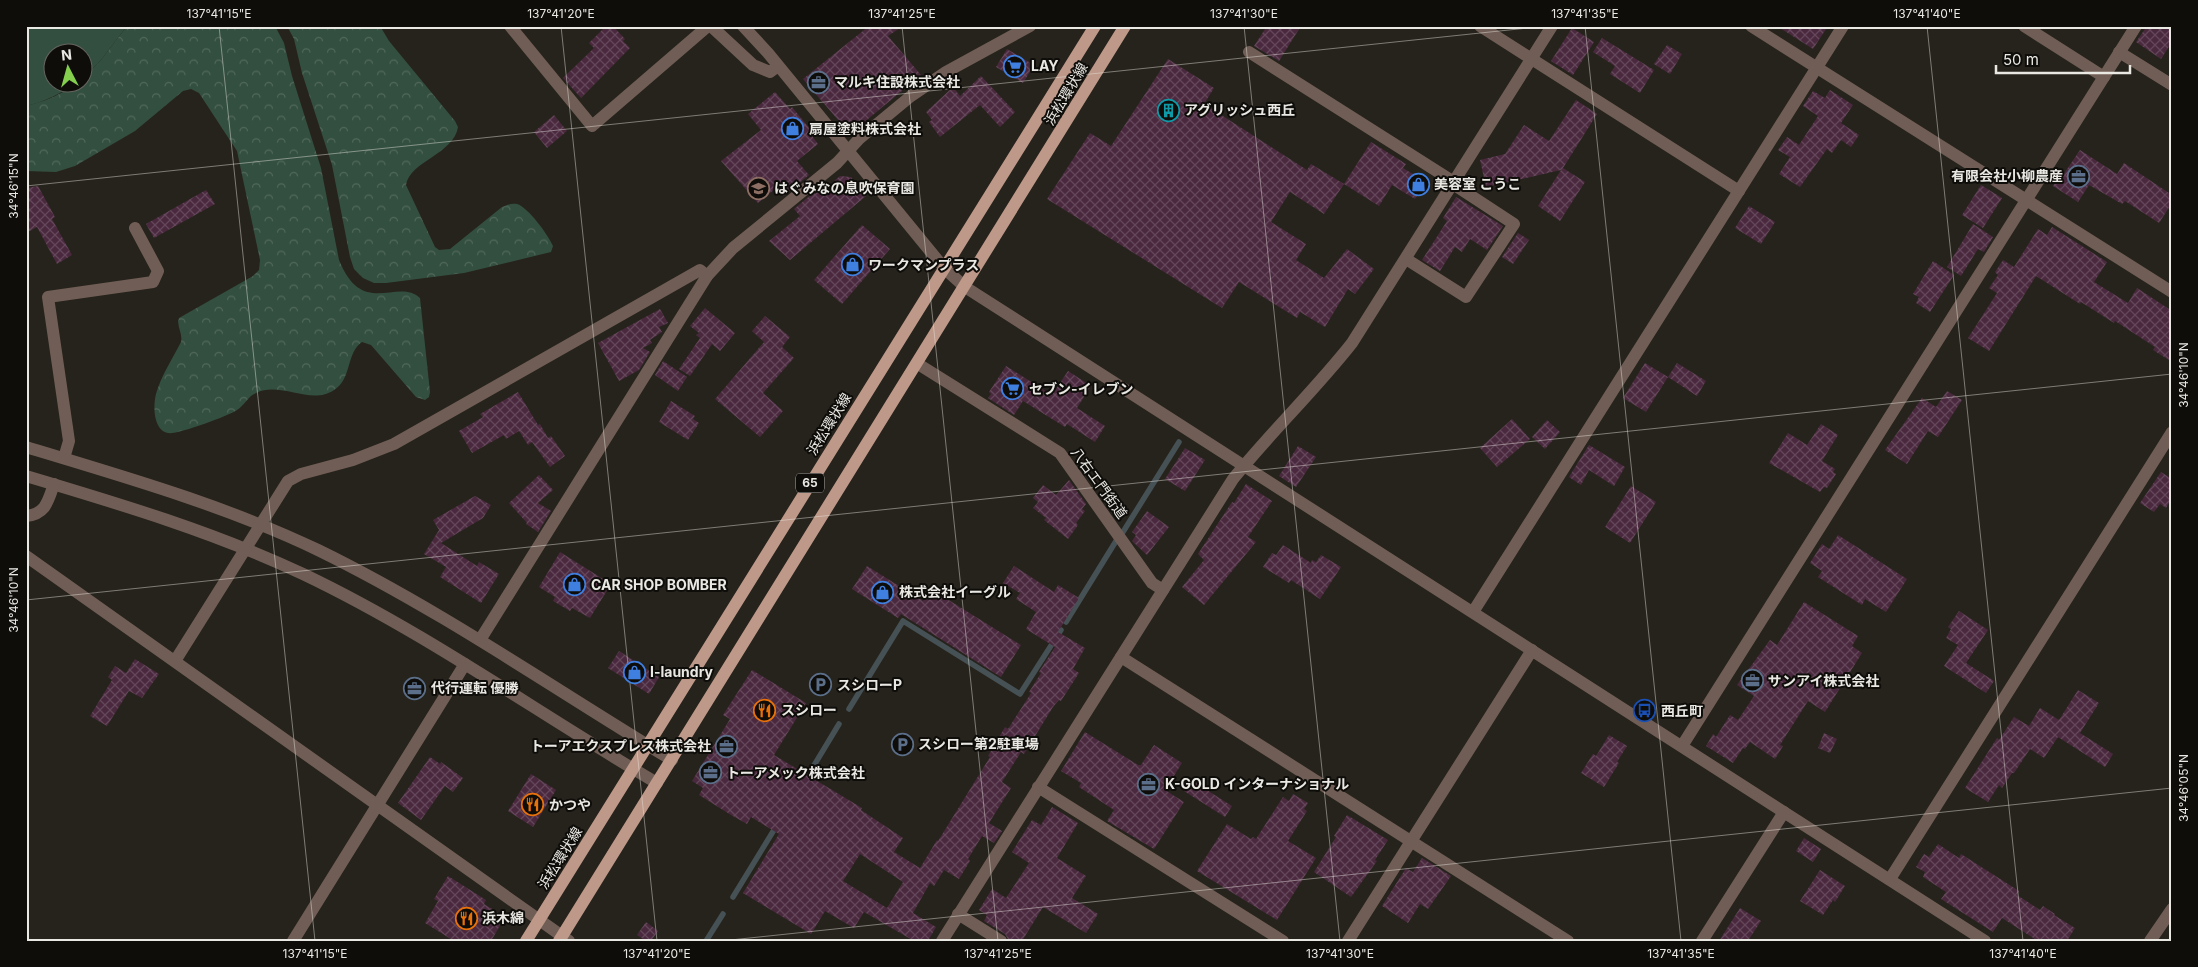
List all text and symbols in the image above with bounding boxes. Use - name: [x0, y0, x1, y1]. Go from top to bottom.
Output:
- text: 137°41'15"E: [187, 6, 251, 21]
- text: 137°41'20"E: [527, 6, 595, 21]
- text: 137°41'25"E: [868, 6, 936, 21]
- text: 137°41'30"E: [1210, 6, 1278, 21]
- text: 137°41'35"E: [1551, 6, 1619, 21]
- text: 137°41'40"E: [1893, 6, 1961, 21]
- north arrow: [42, 42, 92, 92]
- scale bar: [1996, 42, 2129, 74]
- text: N: [60, 46, 73, 64]
- text: 50 m: [2003, 50, 2039, 69]
- supermarket icon: LAY: [1003, 54, 1027, 78]
- place label: LAY: [1031, 57, 1059, 74]
- street label: 浜松環状線: [1040, 59, 1091, 128]
- office icon: マルキ住設株式会社: [806, 70, 830, 94]
- place label: マルキ住設株式会社: [834, 73, 960, 90]
- building icon: アグリッシュ西丘: [1156, 98, 1180, 122]
- place label: アグリッシュ西丘: [1184, 101, 1295, 118]
- shop icon: 扇屋塗料株式会社: [781, 117, 805, 141]
- place label: 扇屋塗料株式会社: [809, 120, 921, 137]
- text: 34°46'15"N: [6, 153, 21, 219]
- office icon: 有限会社小柳農産: [2067, 164, 2091, 188]
- place label: 有限会社小柳農産: [1951, 167, 2063, 184]
- shop icon: 美容室 こうこ: [1406, 172, 1430, 196]
- place label: 美容室 こうこ: [1434, 175, 1521, 192]
- school or university icon: はぐみなの息吹保育園: [746, 176, 770, 200]
- place label: はぐみなの息吹保育園: [774, 179, 914, 196]
- shop icon: ワークマンプラス: [840, 253, 864, 277]
- place label: ワークマンプラス: [868, 256, 979, 273]
- text: 34°46'10"N: [2176, 342, 2191, 408]
- supermarket icon: セブン-イレブン: [1001, 377, 1025, 401]
- place label: セブン-イレブン: [1029, 380, 1134, 397]
- street label: 浜松環状線: [803, 390, 854, 458]
- street label: 八右エ門街道: [1068, 444, 1131, 522]
- road number: 65: [796, 473, 824, 492]
- text: 34°46'10"N: [6, 567, 21, 633]
- shop icon: CAR SHOP BOMBER: [563, 573, 587, 597]
- place label: CAR SHOP BOMBER: [591, 576, 727, 593]
- shop icon: 株式会社イーグル: [871, 580, 895, 604]
- place label: 株式会社イーグル: [899, 583, 1011, 600]
- shop icon: I-laundry: [622, 660, 646, 684]
- place label: I-laundry: [650, 663, 714, 680]
- office icon: サンアイ株式会社: [1740, 669, 1764, 693]
- place label: サンアイ株式会社: [1768, 672, 1879, 689]
- parking icon: スシローP: [809, 673, 833, 697]
- office icon: 代行運転 優勝: [403, 676, 427, 700]
- place label: スシローP: [837, 676, 902, 693]
- place label: 代行運転 優勝: [430, 679, 519, 696]
- restaurant icon: スシロー: [753, 698, 777, 722]
- bus stop icon: 西丘町: [1633, 699, 1657, 723]
- place label: スシロー: [781, 701, 837, 718]
- place label: 西丘町: [1661, 702, 1703, 719]
- parking icon: スシロー第2駐車場: [890, 732, 914, 756]
- office icon: トーアエクスプレス株式会社: [715, 734, 739, 758]
- place label: スシロー第2駐車場: [918, 735, 1039, 752]
- place label: トーアエクスプレス株式会社: [530, 737, 711, 754]
- text: 34°46'05"N: [2176, 754, 2191, 822]
- office icon: トーアメック株式会社: [698, 761, 722, 785]
- place label: トーアメック株式会社: [726, 764, 865, 781]
- office icon: K-GOLD インターナショナル: [1137, 772, 1161, 796]
- place label: K-GOLD インターナショナル: [1165, 775, 1349, 792]
- restaurant icon: かつや: [521, 793, 545, 817]
- place label: かつや: [549, 796, 591, 813]
- street label: 浜松環状線: [534, 824, 585, 892]
- restaurant icon: 浜木綿: [454, 906, 478, 930]
- place label: 浜木綿: [482, 909, 524, 926]
- text: 137°41'15"E: [283, 946, 347, 961]
- text: 137°41'20"E: [623, 946, 691, 961]
- text: 137°41'25"E: [964, 946, 1032, 961]
- text: 137°41'30"E: [1306, 946, 1374, 961]
- text: 137°41'35"E: [1647, 946, 1715, 961]
- text: 137°41'40"E: [1989, 946, 2057, 961]

